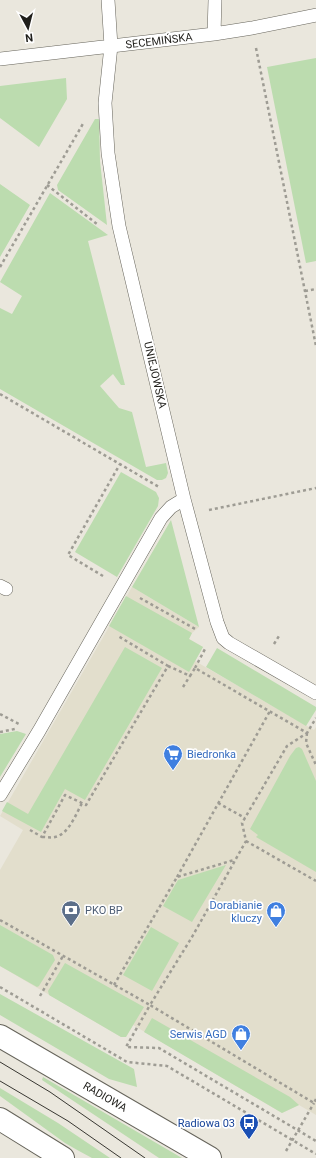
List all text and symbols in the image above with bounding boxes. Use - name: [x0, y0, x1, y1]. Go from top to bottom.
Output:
- north arrow: [8, 8, 48, 48]
- street label: SECEMIŃSKA: [125, 30, 194, 52]
- text: N: [24, 31, 34, 44]
- street label: UNIEJOWSKA: [141, 340, 169, 411]
- supermarket icon: Biedronka: [162, 743, 184, 771]
- place label: Biedronka: [187, 748, 236, 761]
- bank icon: PKO BP: [60, 899, 82, 927]
- place label: Dorabianie kluczy: [210, 899, 263, 925]
- shop icon: Dorabianie kluczy: [265, 900, 287, 928]
- place label: PKO BP: [85, 904, 123, 917]
- shop icon: Serwis AGD: [230, 1023, 252, 1051]
- place label: Serwis AGD: [170, 1028, 227, 1041]
- street label: RADIOWA: [81, 1079, 130, 1115]
- bus stop icon: Radiowa 03: [238, 1112, 260, 1140]
- place label: Radiowa 03: [178, 1117, 235, 1130]

